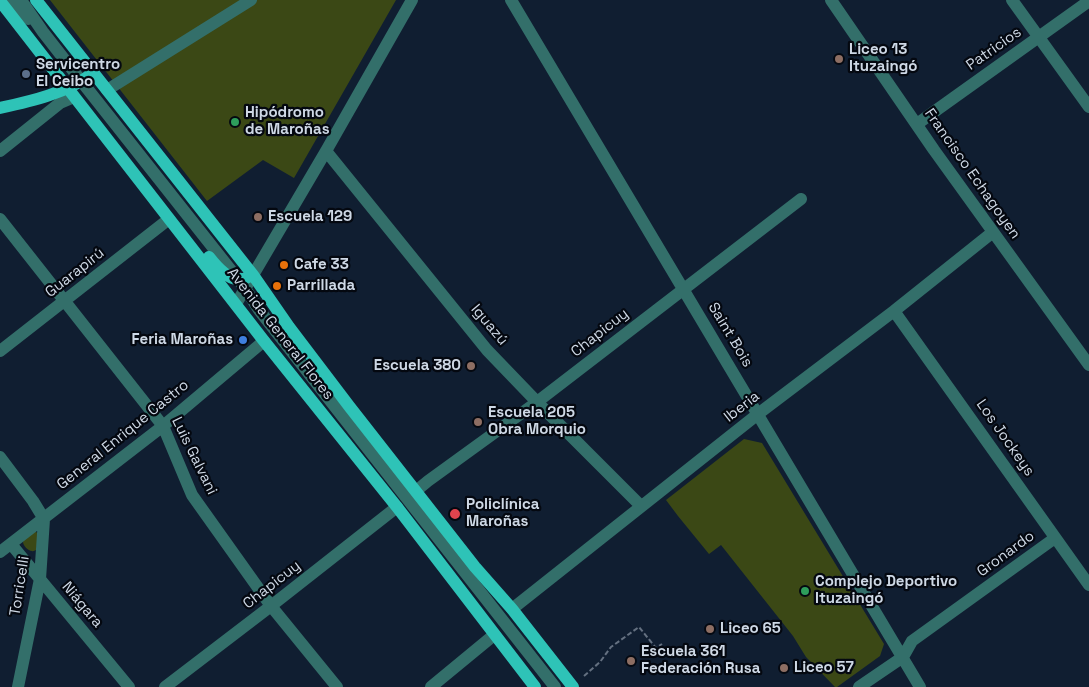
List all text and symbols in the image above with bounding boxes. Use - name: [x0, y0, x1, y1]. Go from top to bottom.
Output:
- street label: Patricios: [963, 24, 1025, 74]
- place label: Liceo 13 Ituzaingó: [849, 41, 917, 76]
- marker: Liceo 13 Ituzaingó: [833, 53, 845, 65]
- place label: Servicentro El Ceibo: [36, 56, 120, 91]
- marker: Servicentro El Ceibo: [20, 68, 32, 80]
- place label: Hipódromo de Maroñas: [245, 104, 329, 139]
- street label: Francisco Echagoyen: [920, 105, 1024, 243]
- marker: Hipódromo de Maroñas: [229, 116, 241, 128]
- place label: Escuela 129: [268, 208, 352, 226]
- marker: Escuela 129: [252, 211, 264, 223]
- street label: Guarapirú: [42, 244, 108, 302]
- place label: Cafe 33: [294, 256, 349, 274]
- marker: Cafe 33: [278, 259, 290, 271]
- street label: Avenida General Flores: [223, 264, 337, 404]
- place label: Parrillada: [287, 277, 355, 295]
- marker: Parrillada: [271, 280, 283, 292]
- street label: Saint Bois: [704, 300, 756, 370]
- street label: Iguazú: [467, 301, 511, 349]
- street label: Chapicuy: [568, 305, 632, 361]
- place label: Feria Maroñas: [132, 331, 233, 349]
- marker: Feria Maroñas: [237, 334, 249, 346]
- place label: Escuela 380: [374, 357, 461, 375]
- marker: Escuela 380: [465, 360, 477, 372]
- street label: General Enrique Castro: [53, 376, 193, 494]
- street label: Iberia: [721, 388, 763, 426]
- street label: Los Jockeys: [972, 396, 1038, 480]
- place label: Escuela 205 Obra Morquio: [488, 404, 586, 439]
- street label: Luis Galvani: [167, 414, 221, 498]
- marker: Escuela 205 Obra Morquio: [472, 416, 484, 428]
- place label: Policlínica Maroñas: [466, 496, 539, 531]
- marker: Policlínica Maroñas: [448, 507, 462, 521]
- street label: Gronardo: [974, 527, 1038, 581]
- street label: Torricelli: [6, 555, 34, 617]
- street label: Chapicuy: [240, 557, 304, 613]
- place label: Complejo Deportivo Ituzaingó: [815, 573, 957, 608]
- street label: Niágara: [58, 578, 106, 632]
- marker: Complejo Deportivo Ituzaingó: [799, 585, 811, 597]
- place label: Liceo 65: [720, 620, 781, 638]
- marker: Liceo 65: [704, 623, 716, 635]
- place label: Escuela 361 Federación Rusa: [641, 643, 760, 678]
- marker: Escuela 361 Federación Rusa: [625, 655, 637, 667]
- place label: Liceo 57: [794, 659, 854, 677]
- marker: Liceo 57: [778, 662, 790, 674]

